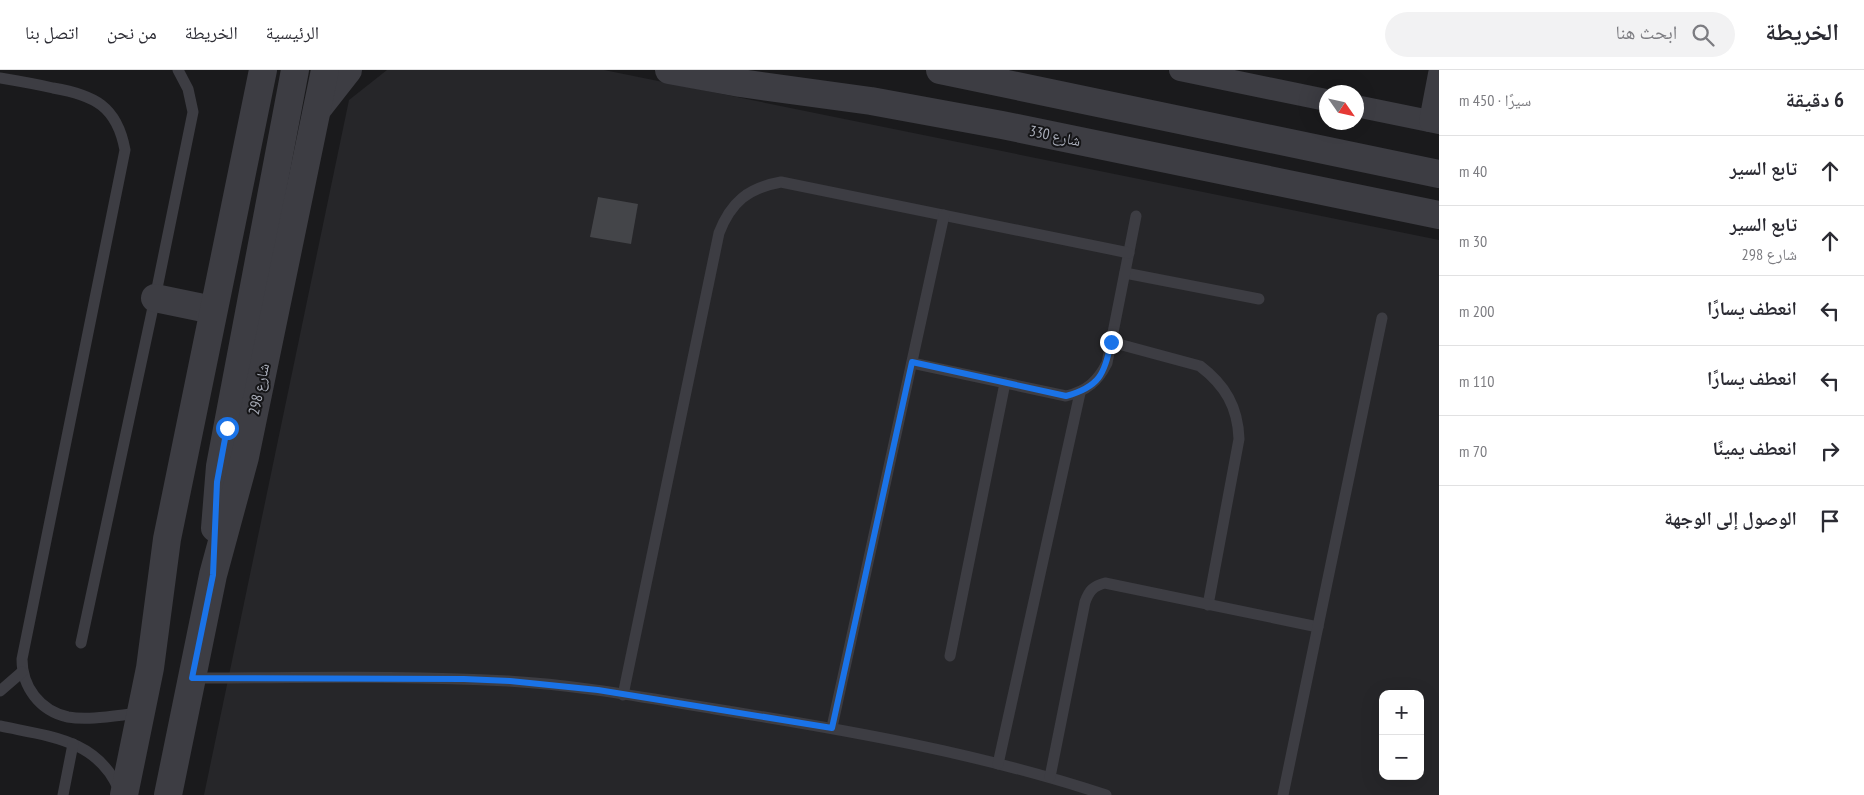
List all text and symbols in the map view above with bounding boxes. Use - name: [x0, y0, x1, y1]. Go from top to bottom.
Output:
- search box: [1385, 12, 1735, 57]
- text: الخريطة: [1765, 16, 1839, 47]
- text: ابحث هنا: [1615, 20, 1677, 44]
- text: اتصل بنا: [25, 21, 79, 44]
- text: من نحن: [107, 21, 157, 44]
- text: الخريطة: [185, 21, 238, 44]
- text: الرئيسية: [266, 21, 319, 44]
- icon: search: [1689, 21, 1717, 49]
- north arrow: [1319, 85, 1364, 130]
- text: 6 دقيقة: [1786, 86, 1844, 113]
- text: سيرًا · 450 m: [1459, 90, 1531, 110]
- street label: شارع 330: [1028, 121, 1083, 151]
- text: تابع السير: [1730, 156, 1797, 180]
- icon: ahead: [1816, 157, 1844, 185]
- text: 40 m: [1459, 161, 1487, 181]
- text: تابع السير: [1730, 212, 1797, 236]
- icon: ahead: [1816, 227, 1844, 255]
- text: 30 m: [1459, 231, 1487, 251]
- text: شارع 298: [1742, 244, 1797, 264]
- text: انعطف يسارًا: [1707, 296, 1797, 320]
- icon: left: [1816, 297, 1844, 325]
- text: 200 m: [1459, 301, 1494, 321]
- route end: [1100, 331, 1123, 354]
- street label: شارع 298: [244, 361, 274, 416]
- text: انعطف يسارًا: [1707, 366, 1797, 390]
- icon: left: [1816, 367, 1844, 395]
- text: 110 m: [1459, 371, 1494, 391]
- route start: [216, 417, 239, 440]
- text: انعطف يمينًا: [1713, 436, 1797, 460]
- icon: right: [1816, 437, 1844, 465]
- text: 70 m: [1459, 441, 1487, 461]
- text: الوصول إلى الوجهة: [1664, 506, 1797, 530]
- icon: arrive: [1816, 507, 1844, 535]
- map controls: [1379, 690, 1424, 780]
- button: +: [1379, 690, 1424, 735]
- button: −: [1379, 735, 1424, 780]

